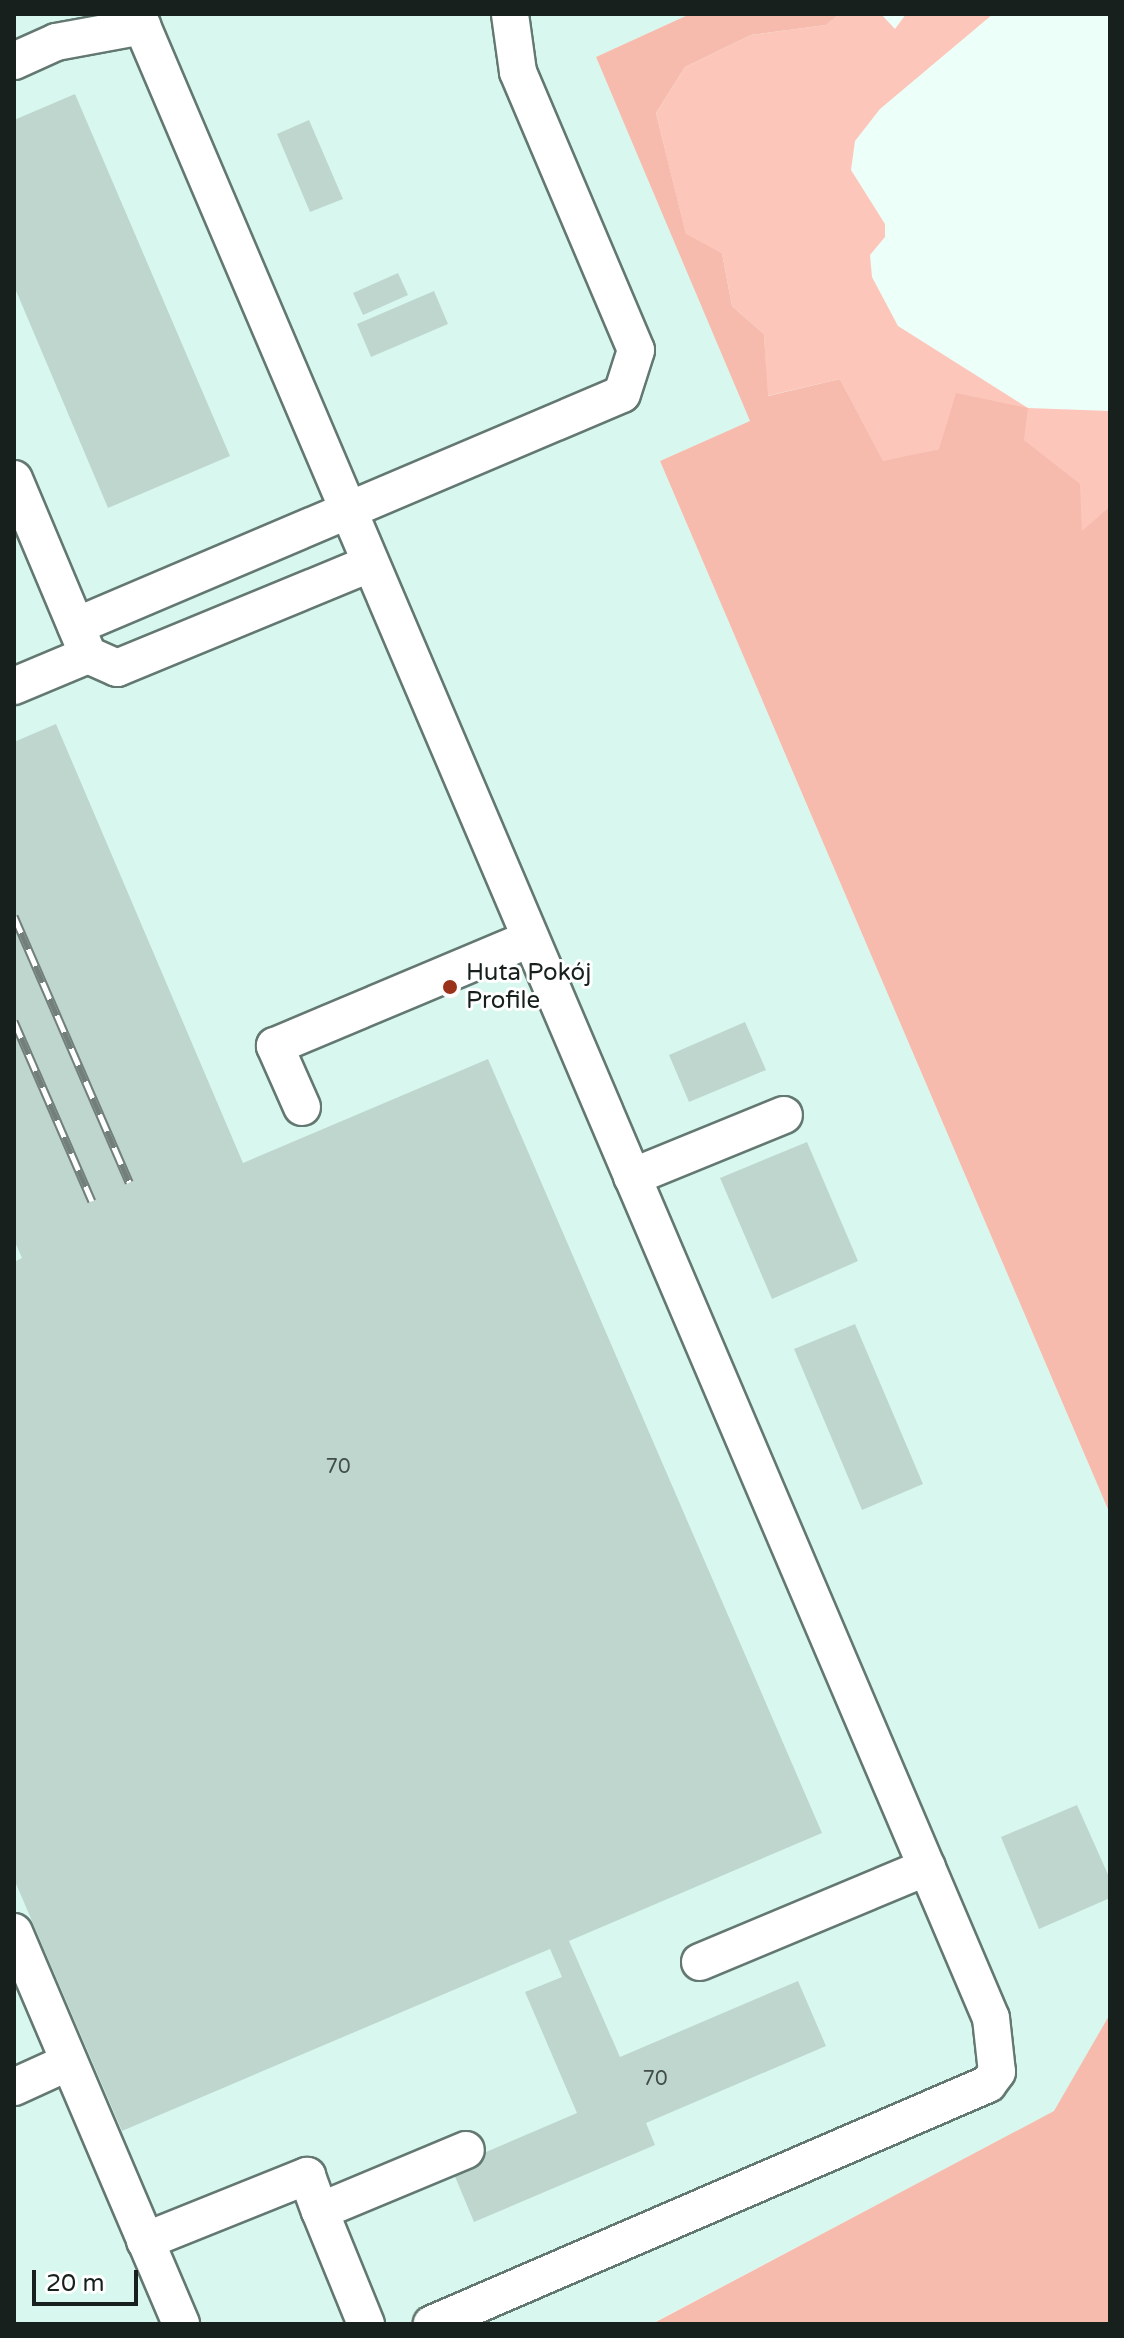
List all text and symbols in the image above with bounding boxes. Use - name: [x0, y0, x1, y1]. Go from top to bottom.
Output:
- place label: Huta Pokój Profile: [466, 959, 591, 1015]
- marker: Huta Pokój Profile: [441, 978, 459, 996]
- house number: 70: [325, 1455, 351, 1479]
- house number: 70: [642, 2067, 668, 2091]
- scale bar: [36, 2254, 142, 2304]
- text: 20 m: [46, 2269, 104, 2298]

